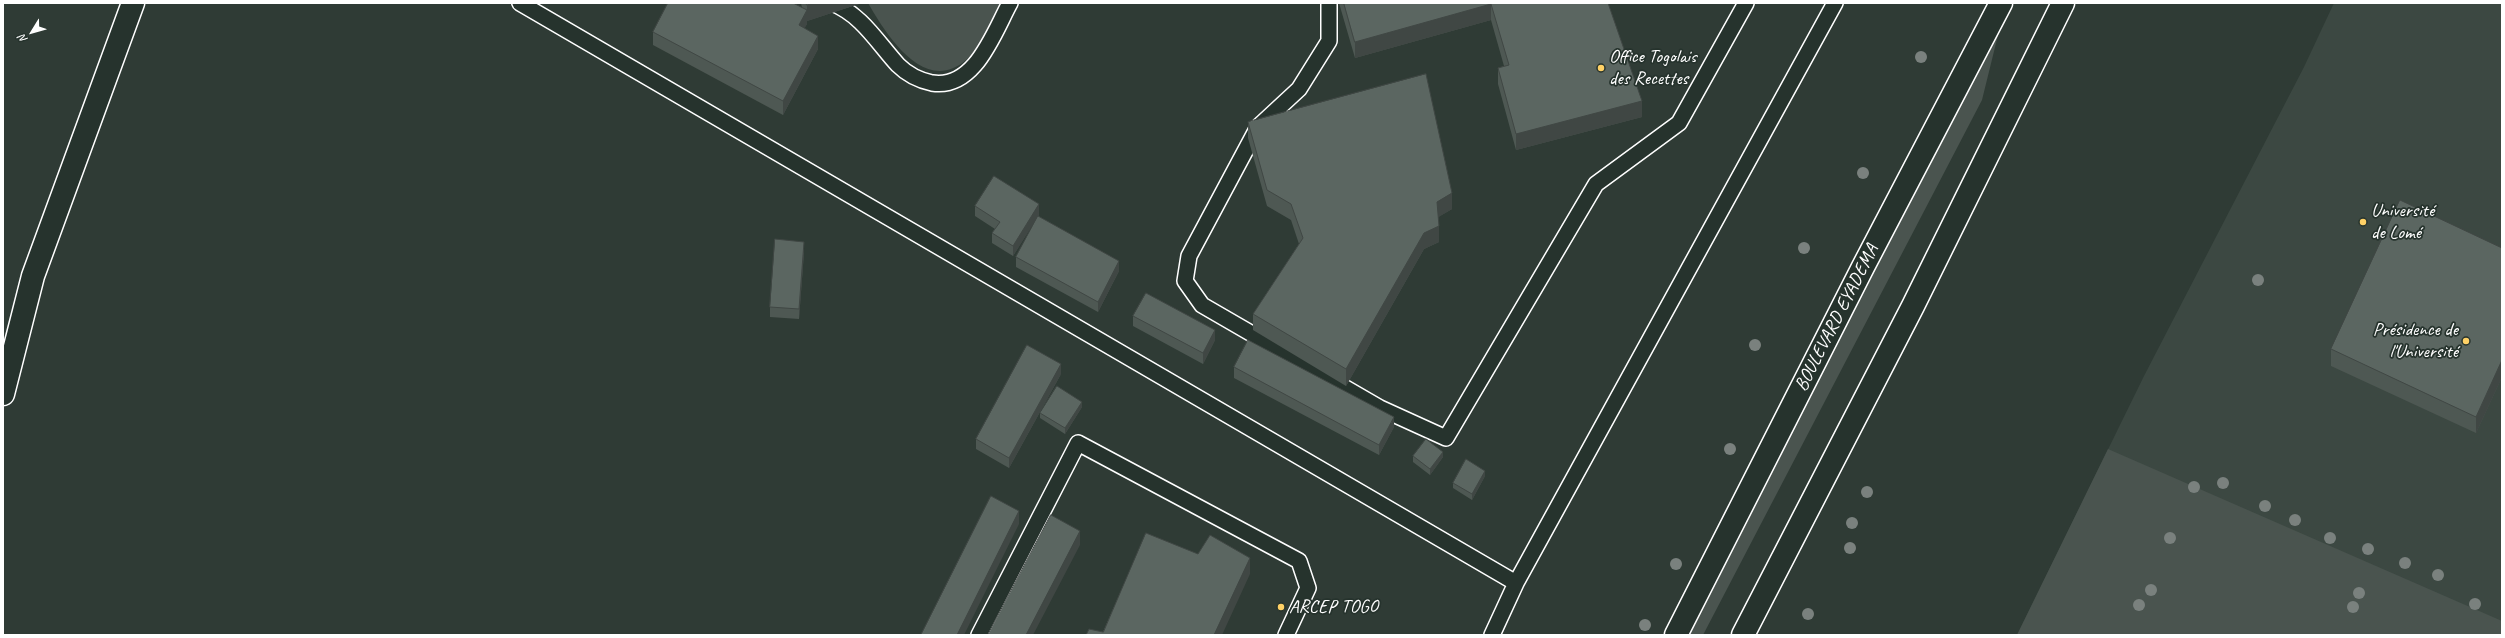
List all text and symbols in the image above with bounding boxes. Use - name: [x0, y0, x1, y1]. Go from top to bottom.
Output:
- north arrow: [12, 12, 52, 52]
- text: N: [15, 32, 30, 46]
- place label: Office Togolais des Recettes: [1609, 46, 1697, 90]
- marker: Office Togolais des Recettes: [1596, 63, 1606, 73]
- place label: Université de Lomé: [2371, 200, 2434, 244]
- marker: Université de Lomé: [2358, 217, 2368, 227]
- street label: BOULEVARD EYADEMA: [1790, 241, 1884, 395]
- place label: Présidence de l'Université: [2373, 319, 2458, 363]
- marker: Présidence de l'Université: [2461, 336, 2471, 346]
- place label: ARCEP TOGO: [1289, 596, 1378, 618]
- marker: ARCEP TOGO: [1276, 602, 1286, 612]

